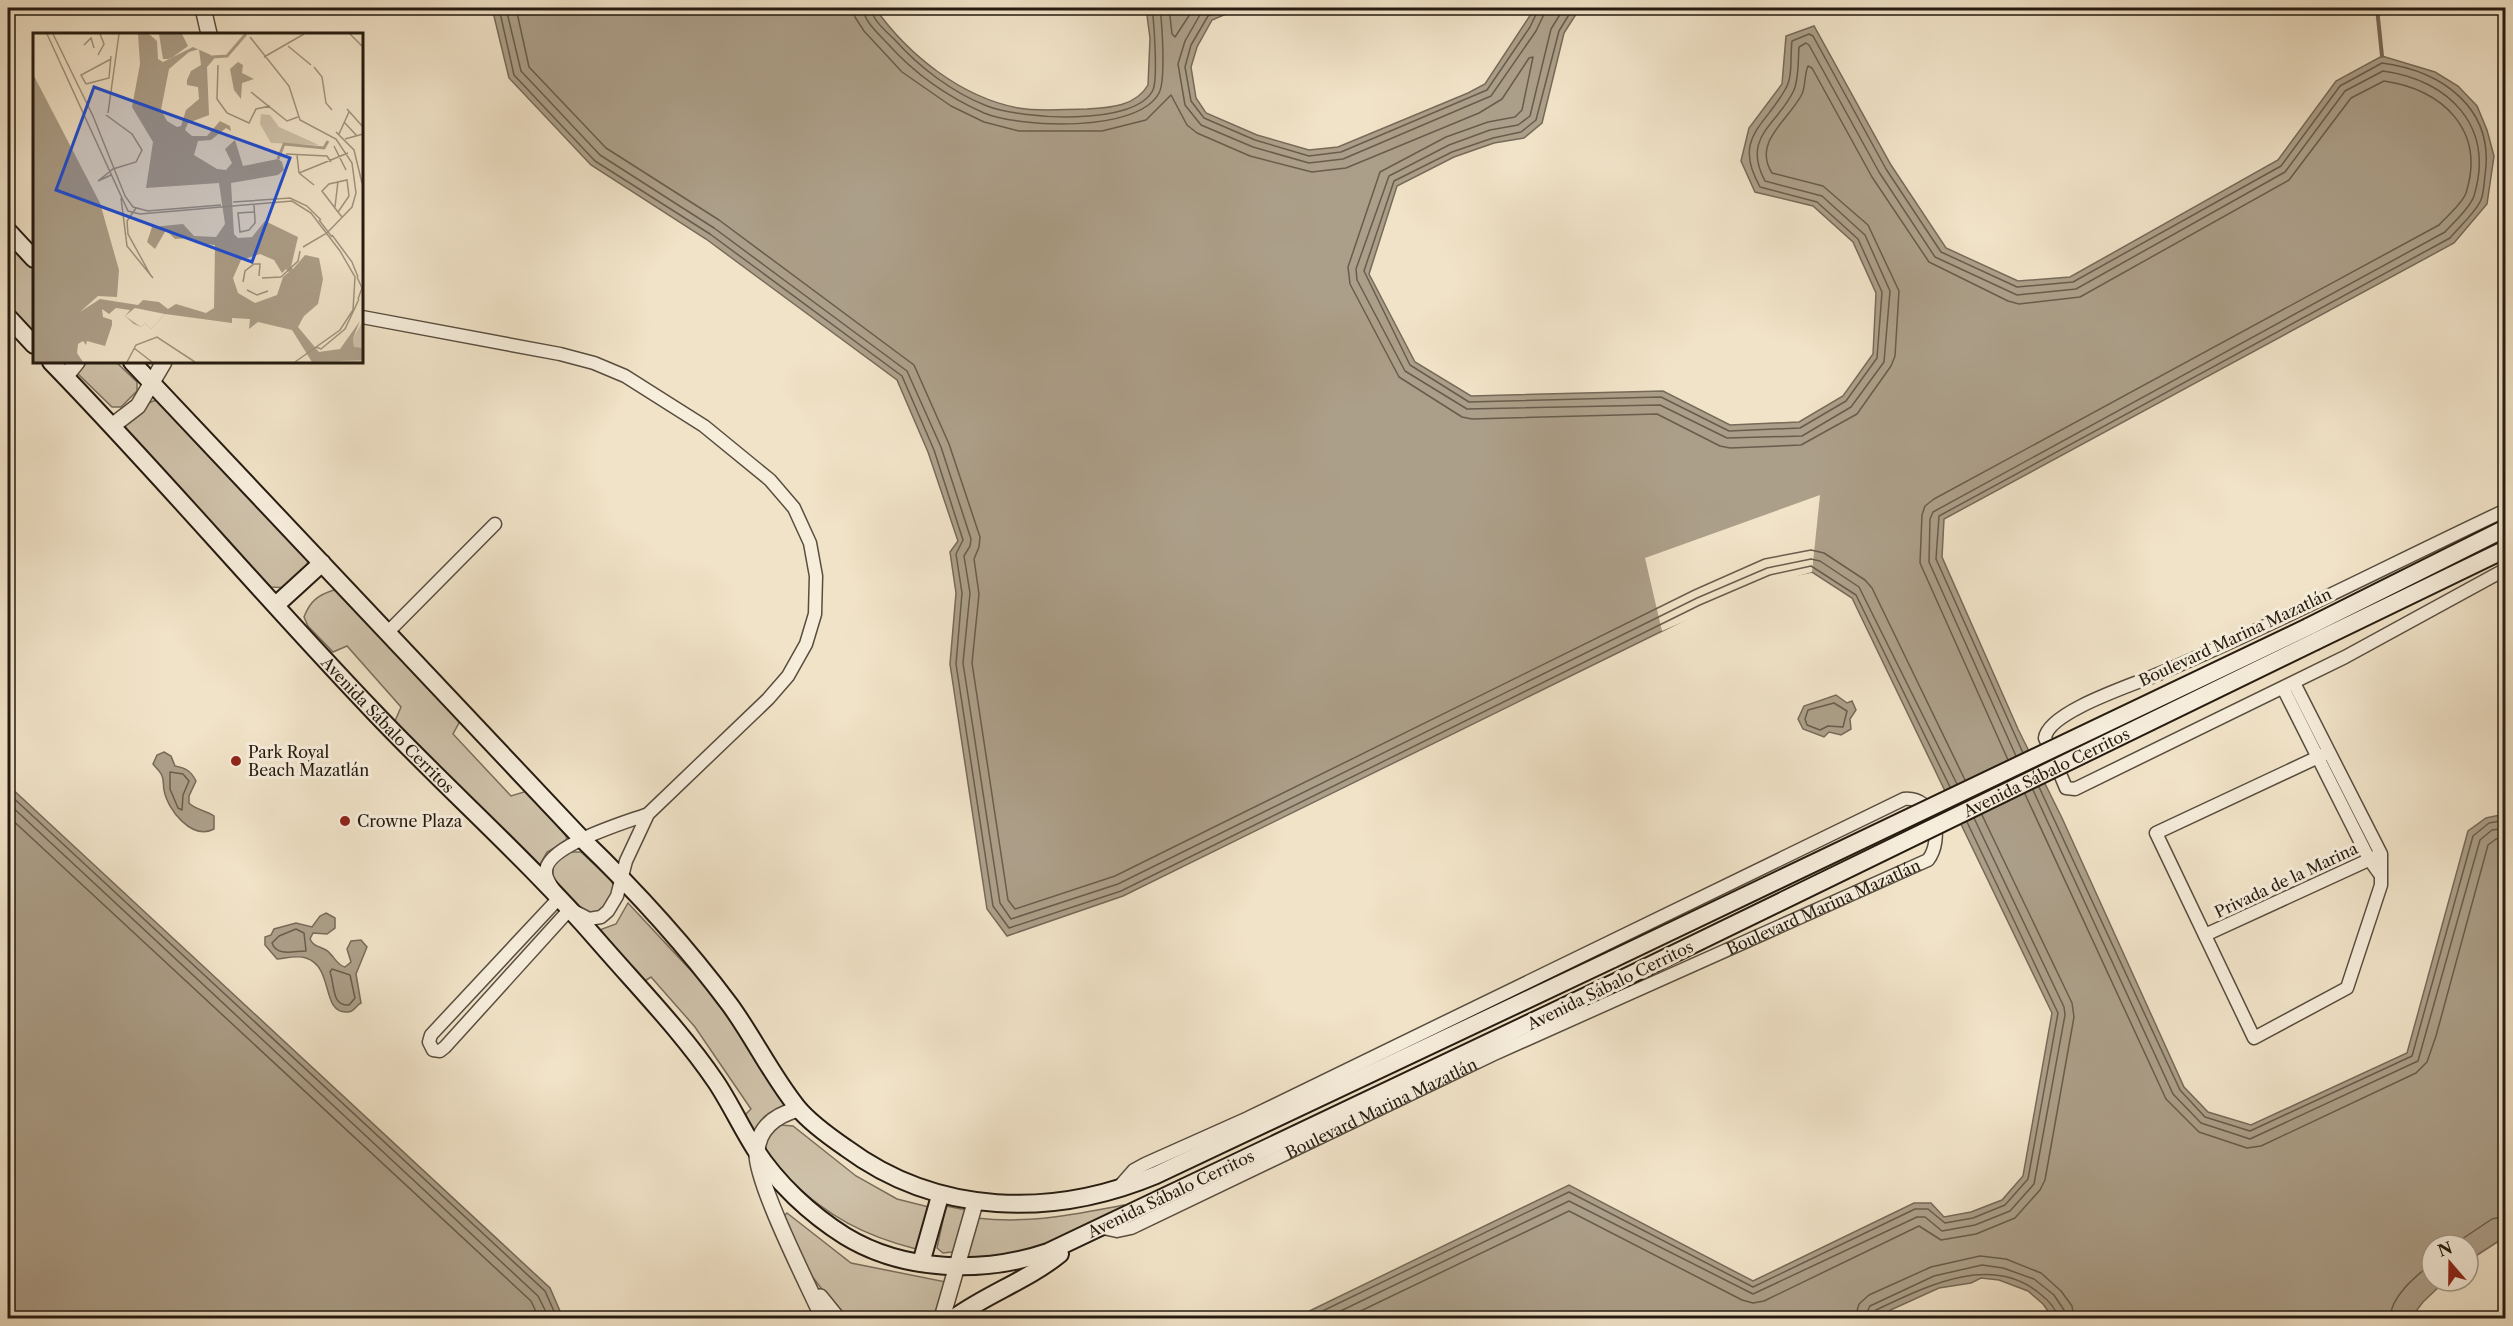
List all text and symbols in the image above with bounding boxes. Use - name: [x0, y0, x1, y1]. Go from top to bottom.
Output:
- inset map: [33, 33, 363, 363]
- street label: Boulevard Marina Mazatlán: [2136, 584, 2334, 690]
- street label: Avenida Sábalo Cerritos: [316, 652, 458, 797]
- street label: Avenida Sábalo Cerritos: [1959, 723, 2133, 822]
- place label: Park Royal Beach Mazatlán: [248, 742, 369, 780]
- marker: Park Royal Beach Mazatlán: [229, 754, 243, 768]
- place label: Crowne Plaza: [357, 811, 463, 831]
- marker: Crowne Plaza: [338, 814, 352, 828]
- street label: Privada de la Marina: [2211, 838, 2361, 922]
- street label: Boulevard Marina Mazatlán: [1723, 855, 1923, 959]
- street label: Avenida Sábalo Cerritos: [1523, 936, 1696, 1034]
- street label: Boulevard Marina Mazatlán: [1282, 1054, 1480, 1163]
- street label: Avenida Sábalo Cerritos: [1083, 1145, 1257, 1242]
- north arrow: [2420, 1233, 2480, 1293]
- text: N: [2435, 1237, 2455, 1261]

